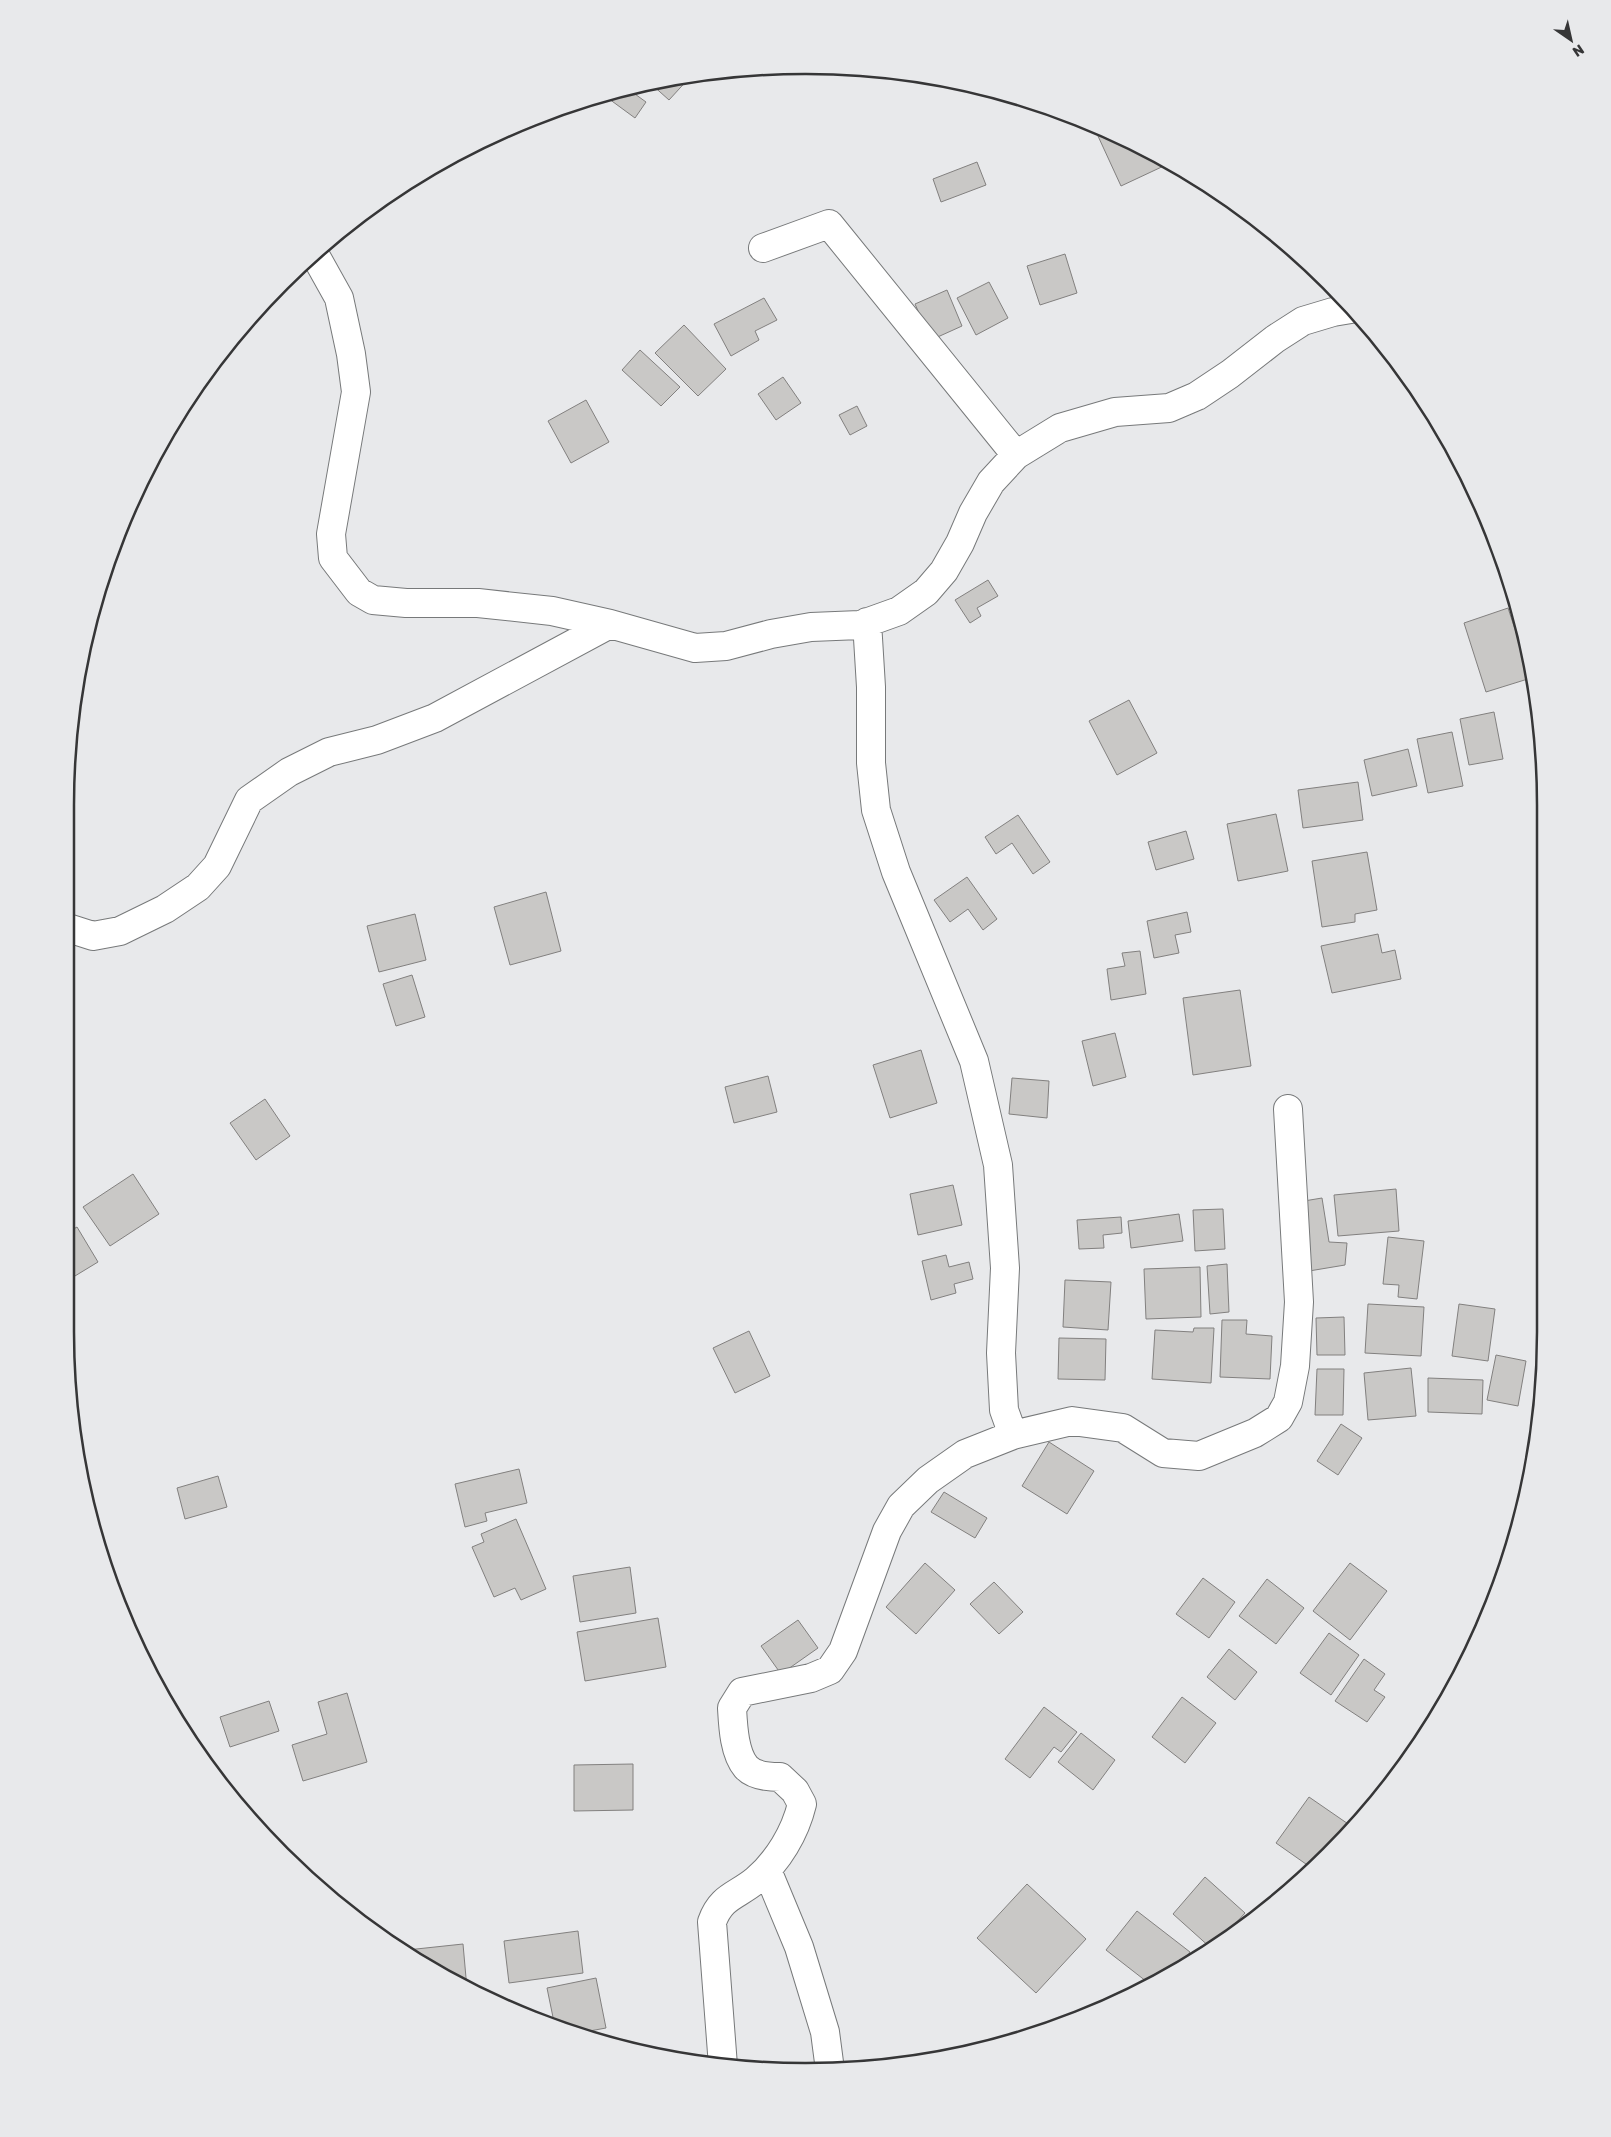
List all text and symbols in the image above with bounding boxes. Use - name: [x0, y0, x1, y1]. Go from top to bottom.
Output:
- north arrow: [1546, 15, 1596, 65]
- text: N: [1569, 40, 1587, 60]

